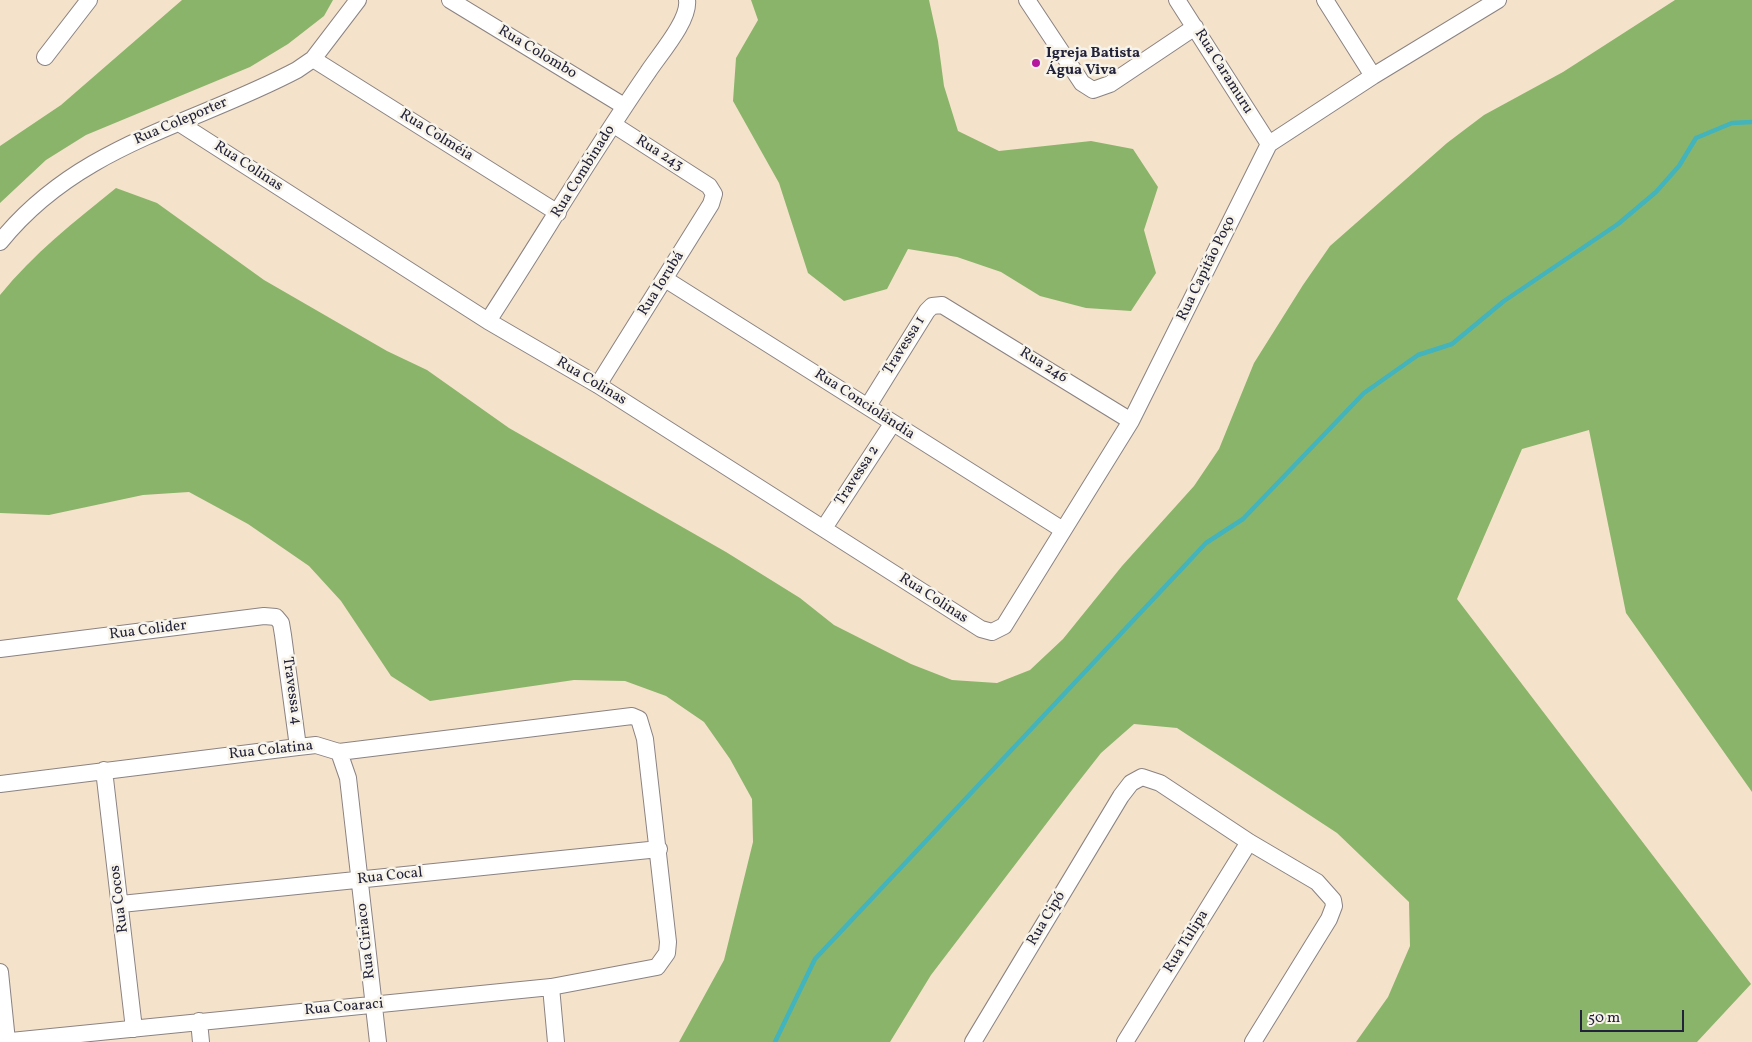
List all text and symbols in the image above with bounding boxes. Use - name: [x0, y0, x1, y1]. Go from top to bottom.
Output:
- street label: Rua Colombo: [494, 22, 580, 84]
- street label: Rua Caramuru: [1190, 26, 1256, 118]
- place label: Igreja Batista Água Viva: [1046, 45, 1140, 80]
- marker: Igreja Batista Água Viva: [1030, 57, 1042, 69]
- street label: Rua Coleporter: [132, 94, 230, 150]
- street label: Rua Colméia: [396, 106, 476, 166]
- street label: Rua Combinado: [548, 122, 620, 222]
- street label: Rua 243: [632, 132, 686, 176]
- street label: Rua Colinas: [210, 138, 286, 196]
- street label: Rua Capitão Poço: [1174, 214, 1240, 324]
- street label: Rua Iorubá: [635, 248, 689, 320]
- street label: Travessa 1: [880, 313, 930, 379]
- street label: Rua 246: [1016, 344, 1070, 388]
- street label: Rua Colinas: [553, 354, 629, 410]
- street label: Rua Conciolândia: [810, 366, 918, 444]
- street label: Travessa 2: [832, 443, 884, 509]
- street label: Rua Colinas: [895, 570, 971, 628]
- street label: Rua Colider: [108, 617, 188, 645]
- street label: Travessa 4: [277, 656, 305, 726]
- street label: Rua Colatina: [228, 738, 314, 764]
- street label: Rua Cocos: [107, 864, 133, 934]
- street label: Rua Cocal: [356, 865, 424, 889]
- street label: Rua Cipó: [1024, 889, 1070, 949]
- street label: Rua Ciriaco: [354, 902, 380, 980]
- street label: Rua Tulipa: [1161, 907, 1213, 977]
- street label: Rua Coaraci: [304, 996, 384, 1020]
- scale bar: [1582, 1000, 1686, 1032]
- text: 50 m: [1588, 1008, 1620, 1029]

